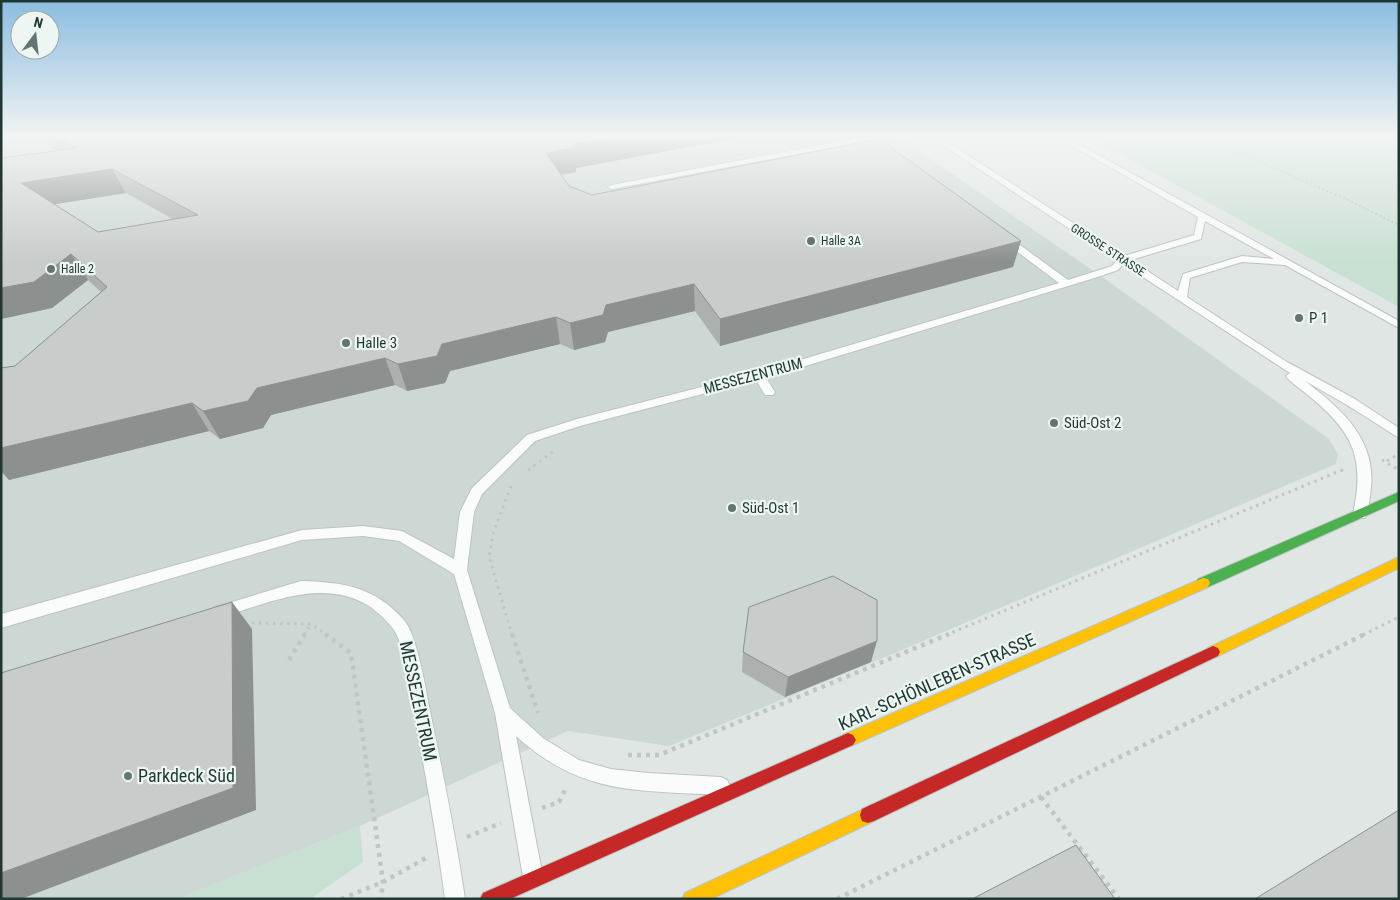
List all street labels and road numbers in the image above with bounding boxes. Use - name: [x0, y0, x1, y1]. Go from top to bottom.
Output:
- street label: GROSSE STRASSE: [1068, 221, 1148, 279]
- street label: MESSEZENTRUM: [702, 354, 804, 398]
- street label: KARL-SCHÖNLEBEN-STRASSE: [835, 628, 1039, 735]
- street label: MESSEZENTRUM: [396, 639, 441, 763]

